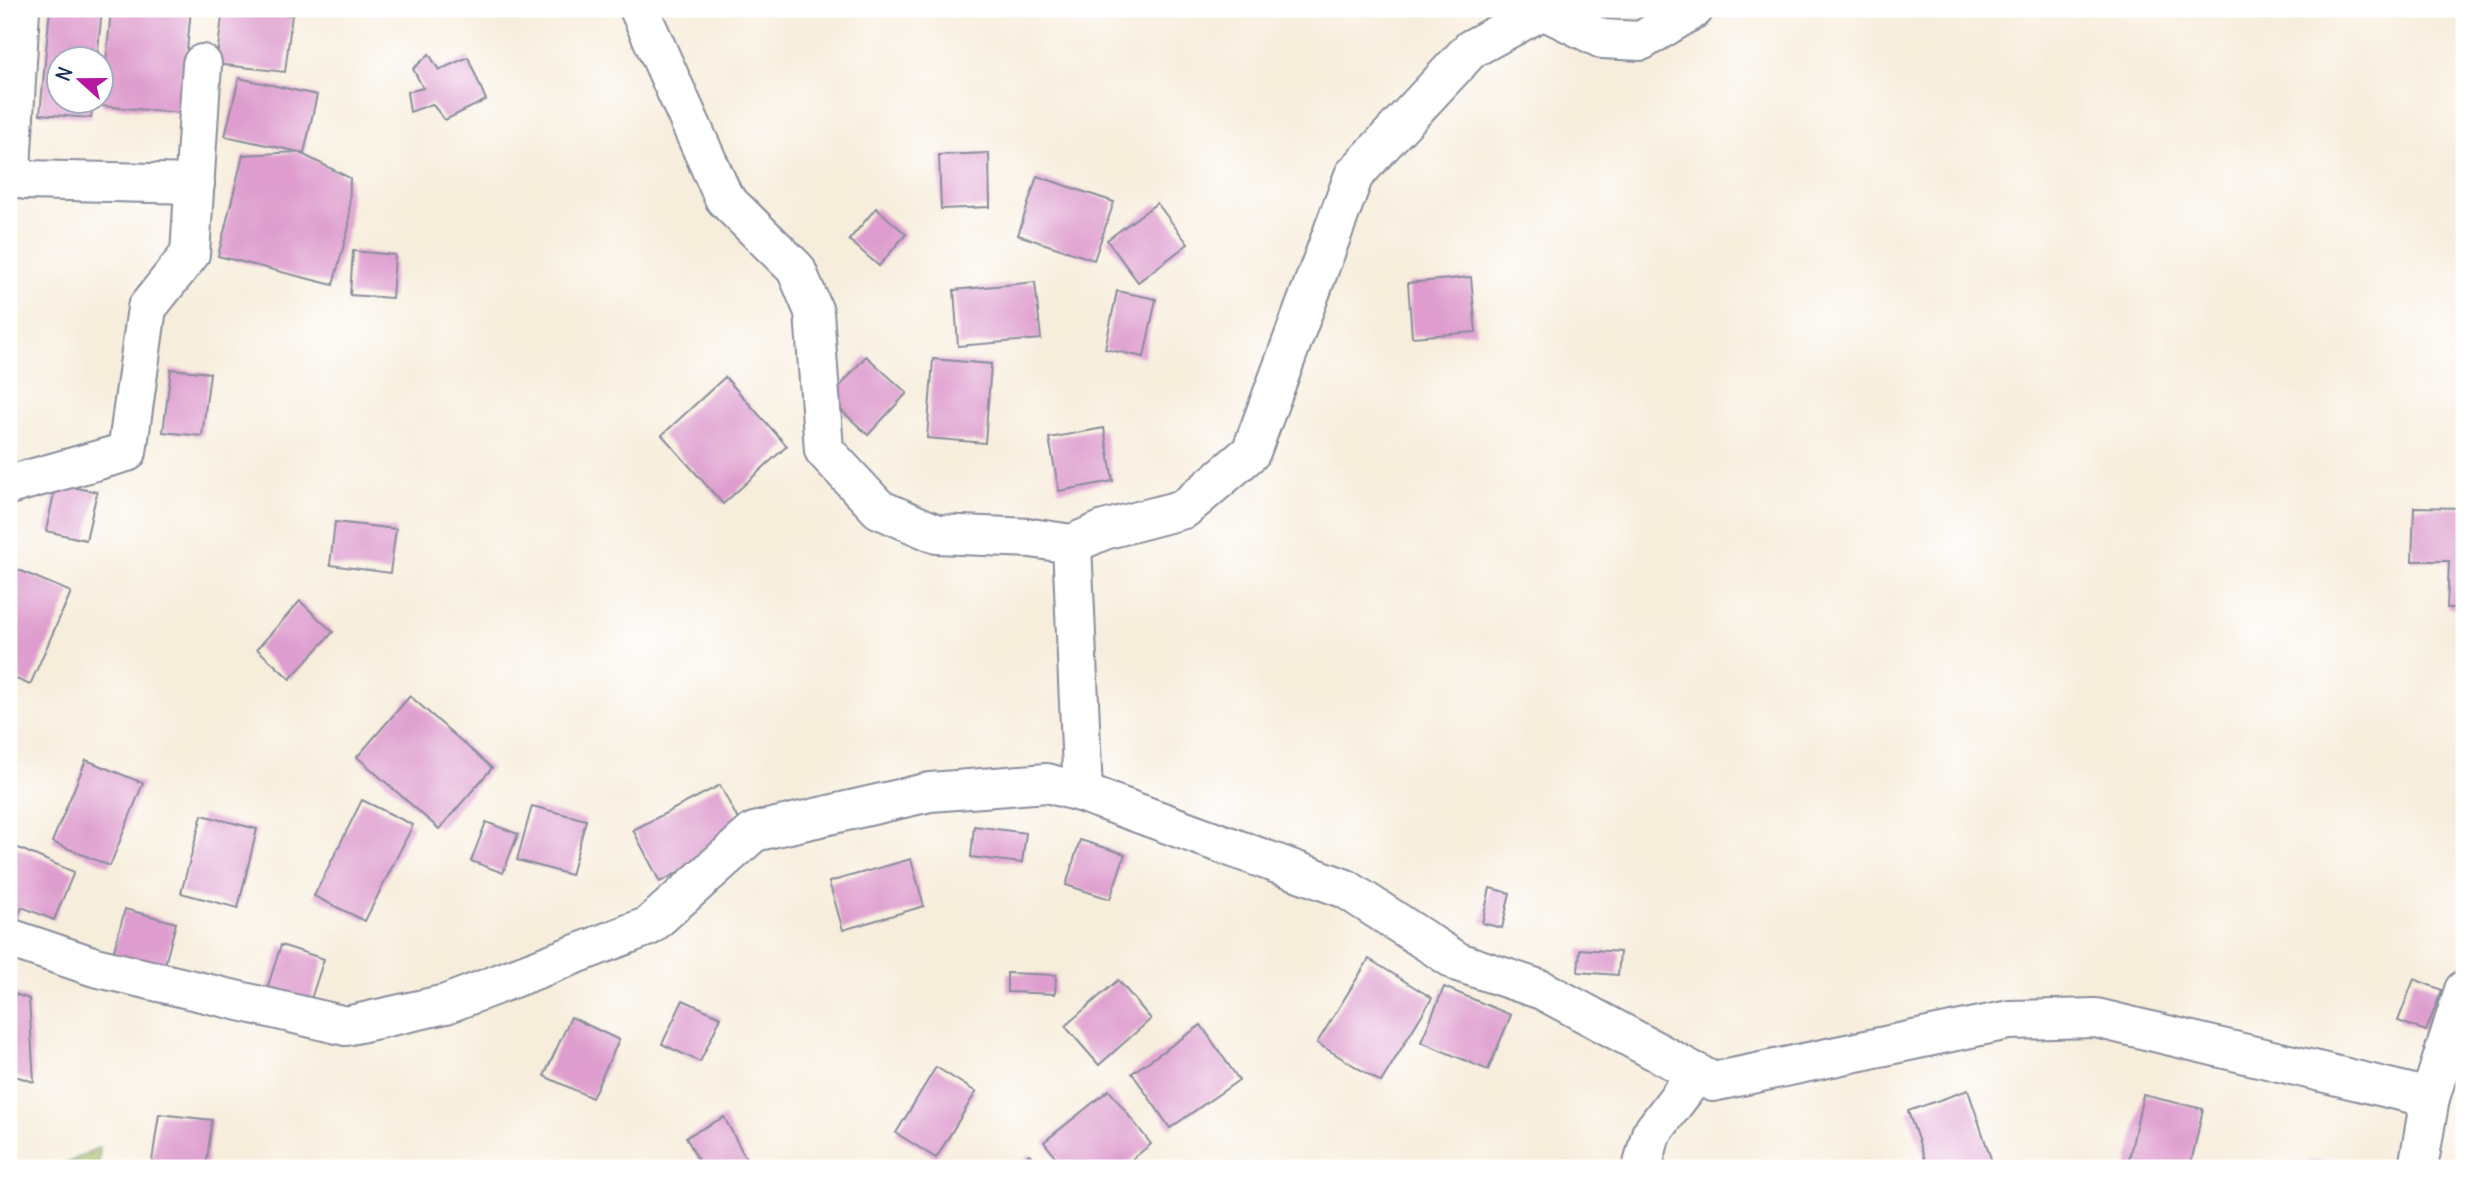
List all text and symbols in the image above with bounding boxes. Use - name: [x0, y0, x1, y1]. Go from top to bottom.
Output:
- north arrow: [46, 46, 116, 116]
- text: N: [51, 63, 78, 84]

